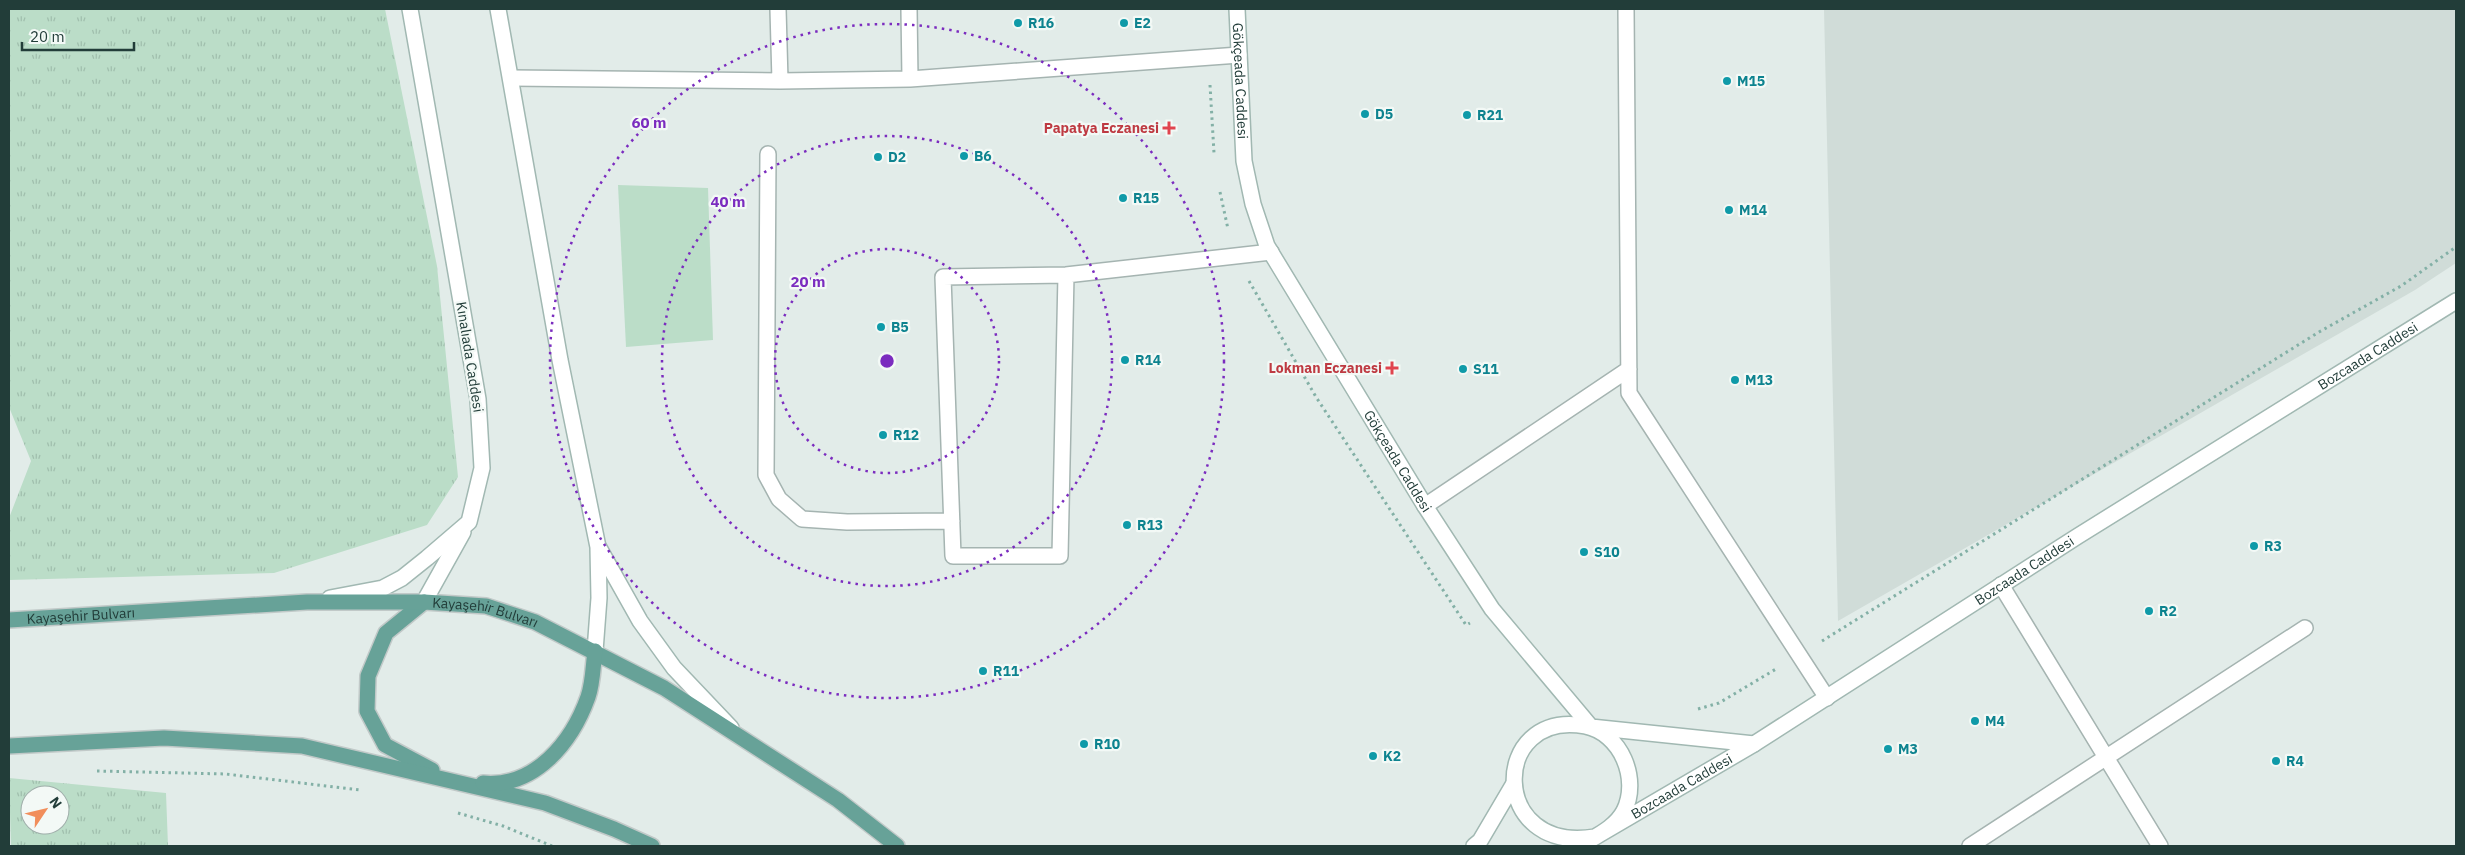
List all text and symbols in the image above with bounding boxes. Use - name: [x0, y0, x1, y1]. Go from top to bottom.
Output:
- place label: R16: [1028, 14, 1054, 32]
- place label: E2: [1134, 14, 1151, 32]
- marker: R16: [1012, 17, 1024, 29]
- marker: E2: [1118, 17, 1130, 29]
- scale bar: [22, 20, 135, 52]
- street label: Gökçeada Caddesi: [1229, 22, 1252, 139]
- text: 20 m: [30, 27, 65, 46]
- place label: M15: [1737, 72, 1765, 90]
- marker: M15: [1721, 75, 1733, 87]
- place label: D5: [1375, 105, 1393, 123]
- place label: R21: [1477, 106, 1504, 124]
- marker: D5: [1359, 108, 1371, 120]
- marker: R21: [1461, 109, 1473, 121]
- text: 60 m: [632, 113, 666, 132]
- place label: Papatya Eczanesi: [1044, 119, 1159, 137]
- marker: Papatya Eczanesi: [1163, 122, 1175, 134]
- place label: B6: [974, 147, 992, 165]
- place label: D2: [888, 148, 906, 166]
- marker: B6: [958, 150, 970, 162]
- marker: D2: [872, 151, 884, 163]
- place label: R15: [1133, 189, 1159, 207]
- text: 40 m: [711, 192, 745, 211]
- marker: R15: [1117, 192, 1129, 204]
- place label: M14: [1739, 201, 1767, 219]
- marker: M14: [1723, 204, 1735, 216]
- text: 20 m: [791, 272, 825, 291]
- street label: Kınalıada Caddesi: [452, 300, 488, 414]
- place label: B5: [891, 318, 909, 336]
- street label: Bozcaada Caddesi: [2314, 318, 2421, 394]
- marker: B5: [875, 321, 887, 333]
- place label: R14: [1135, 351, 1161, 369]
- centre of rings: [878, 352, 896, 370]
- marker: R14: [1119, 354, 1131, 366]
- place label: Lokman Eczanesi: [1269, 359, 1382, 377]
- place label: S11: [1473, 360, 1499, 378]
- marker: Lokman Eczanesi: [1386, 362, 1398, 374]
- marker: S11: [1457, 363, 1469, 375]
- place label: M13: [1745, 371, 1773, 389]
- marker: M13: [1729, 374, 1741, 386]
- street label: Gökçeada Caddesi: [1360, 407, 1436, 516]
- place label: R12: [893, 426, 919, 444]
- marker: R12: [877, 429, 889, 441]
- place label: R13: [1137, 516, 1163, 534]
- marker: R13: [1121, 519, 1133, 531]
- street label: Bozcaada Caddesi: [1971, 532, 2077, 609]
- place label: R3: [2264, 537, 2282, 555]
- marker: R3: [2248, 540, 2260, 552]
- place label: S10: [1594, 543, 1620, 561]
- marker: S10: [1578, 546, 1590, 558]
- street label: Kayaşehir Bulvarı: [432, 594, 542, 631]
- place label: R2: [2159, 602, 2177, 620]
- street label: Kayaşehir Bulvarı: [26, 603, 136, 628]
- marker: R2: [2143, 605, 2155, 617]
- place label: R11: [993, 662, 1020, 680]
- marker: R11: [977, 665, 989, 677]
- place label: M4: [1985, 712, 2005, 730]
- marker: M4: [1969, 715, 1981, 727]
- place label: R10: [1094, 735, 1120, 753]
- marker: R10: [1078, 738, 1090, 750]
- place label: M3: [1898, 740, 1918, 758]
- marker: M3: [1882, 743, 1894, 755]
- place label: K2: [1383, 747, 1401, 765]
- marker: K2: [1367, 750, 1379, 762]
- street label: Bozcaada Caddesi: [1628, 750, 1736, 823]
- place label: R4: [2286, 752, 2304, 770]
- marker: R4: [2270, 755, 2282, 767]
- north arrow: [20, 785, 70, 835]
- text: N: [45, 793, 66, 812]

